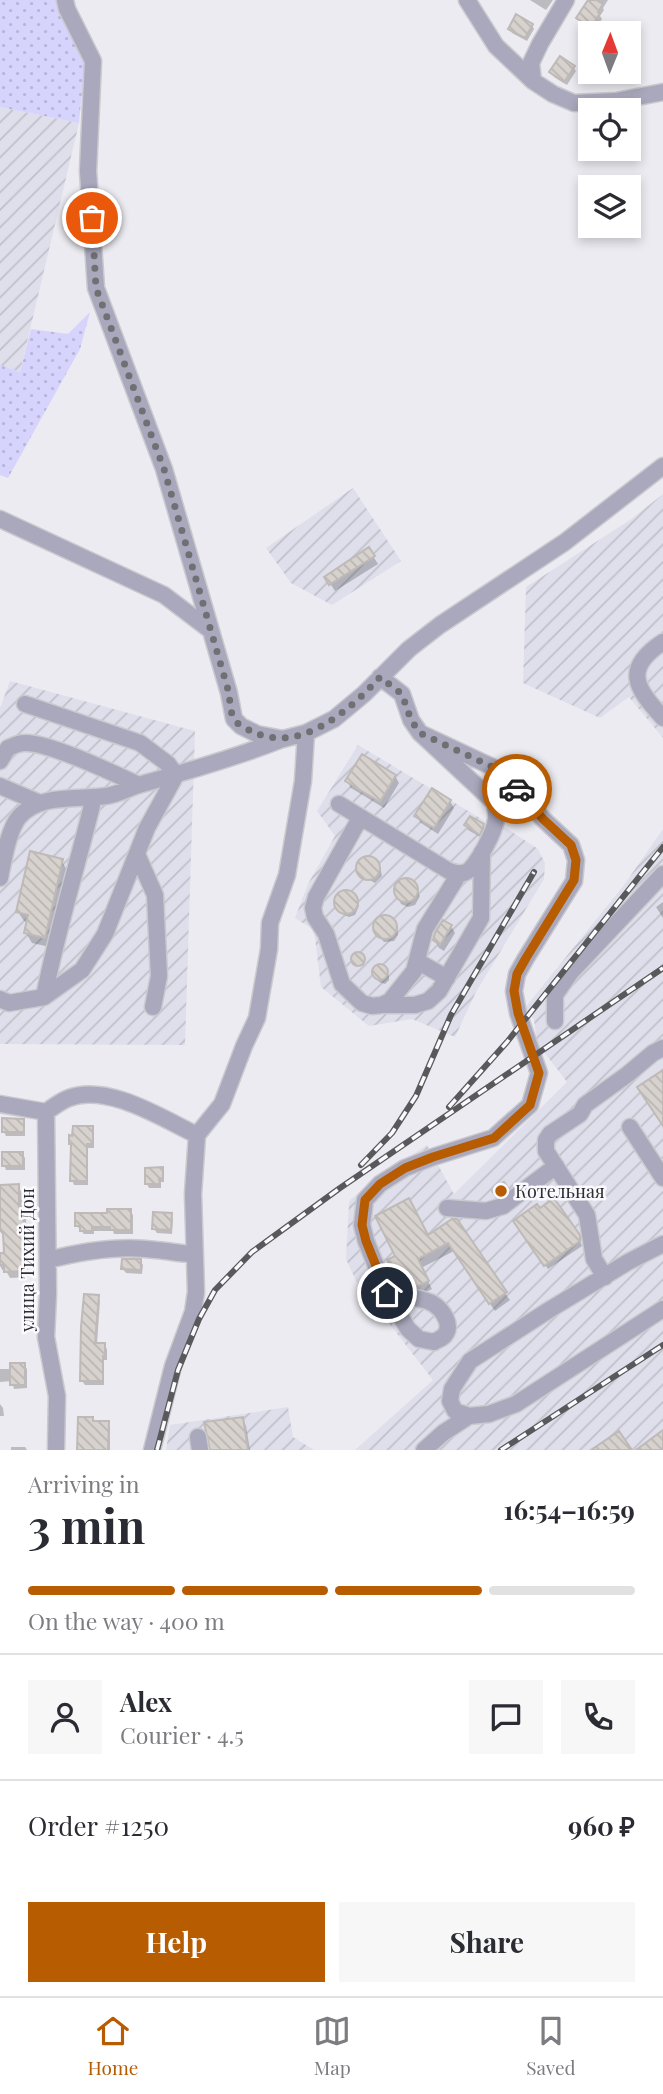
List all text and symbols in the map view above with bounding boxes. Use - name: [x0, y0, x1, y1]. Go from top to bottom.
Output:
- north arrow: [578, 21, 640, 84]
- map controls: [578, 21, 641, 238]
- button: locate: [578, 98, 641, 161]
- button: layers: [578, 175, 641, 238]
- pin: [62, 188, 122, 248]
- icon: bag: [73, 199, 111, 237]
- courier: [482, 754, 552, 824]
- icon: car: [498, 770, 536, 808]
- place label: Котельная: [515, 1179, 605, 1203]
- marker: Котельная: [493, 1183, 509, 1199]
- street label: улица Тихий Дон: [15, 1188, 39, 1333]
- pin: [357, 1263, 417, 1323]
- icon: home: [368, 1274, 406, 1312]
- text: Arriving in: [28, 1468, 140, 1499]
- text: 16:54–16:59: [503, 1492, 635, 1527]
- text: 3 min: [28, 1494, 145, 1556]
- text: On the way · 400 m: [28, 1605, 225, 1636]
- button: person: [28, 1680, 102, 1754]
- button: chat: [469, 1680, 543, 1754]
- button: phone: [561, 1680, 635, 1754]
- text: Alex: [120, 1684, 172, 1719]
- text: Courier · 4.5: [120, 1719, 244, 1750]
- text: Order #1250: [28, 1808, 169, 1843]
- text: 960 ₽: [568, 1808, 635, 1843]
- button: Help: [28, 1902, 325, 1982]
- button: Share: [339, 1902, 635, 1982]
- tab: Home: [87, 2012, 138, 2080]
- tab: Map: [313, 2012, 351, 2080]
- tab: Saved: [526, 2012, 576, 2080]

